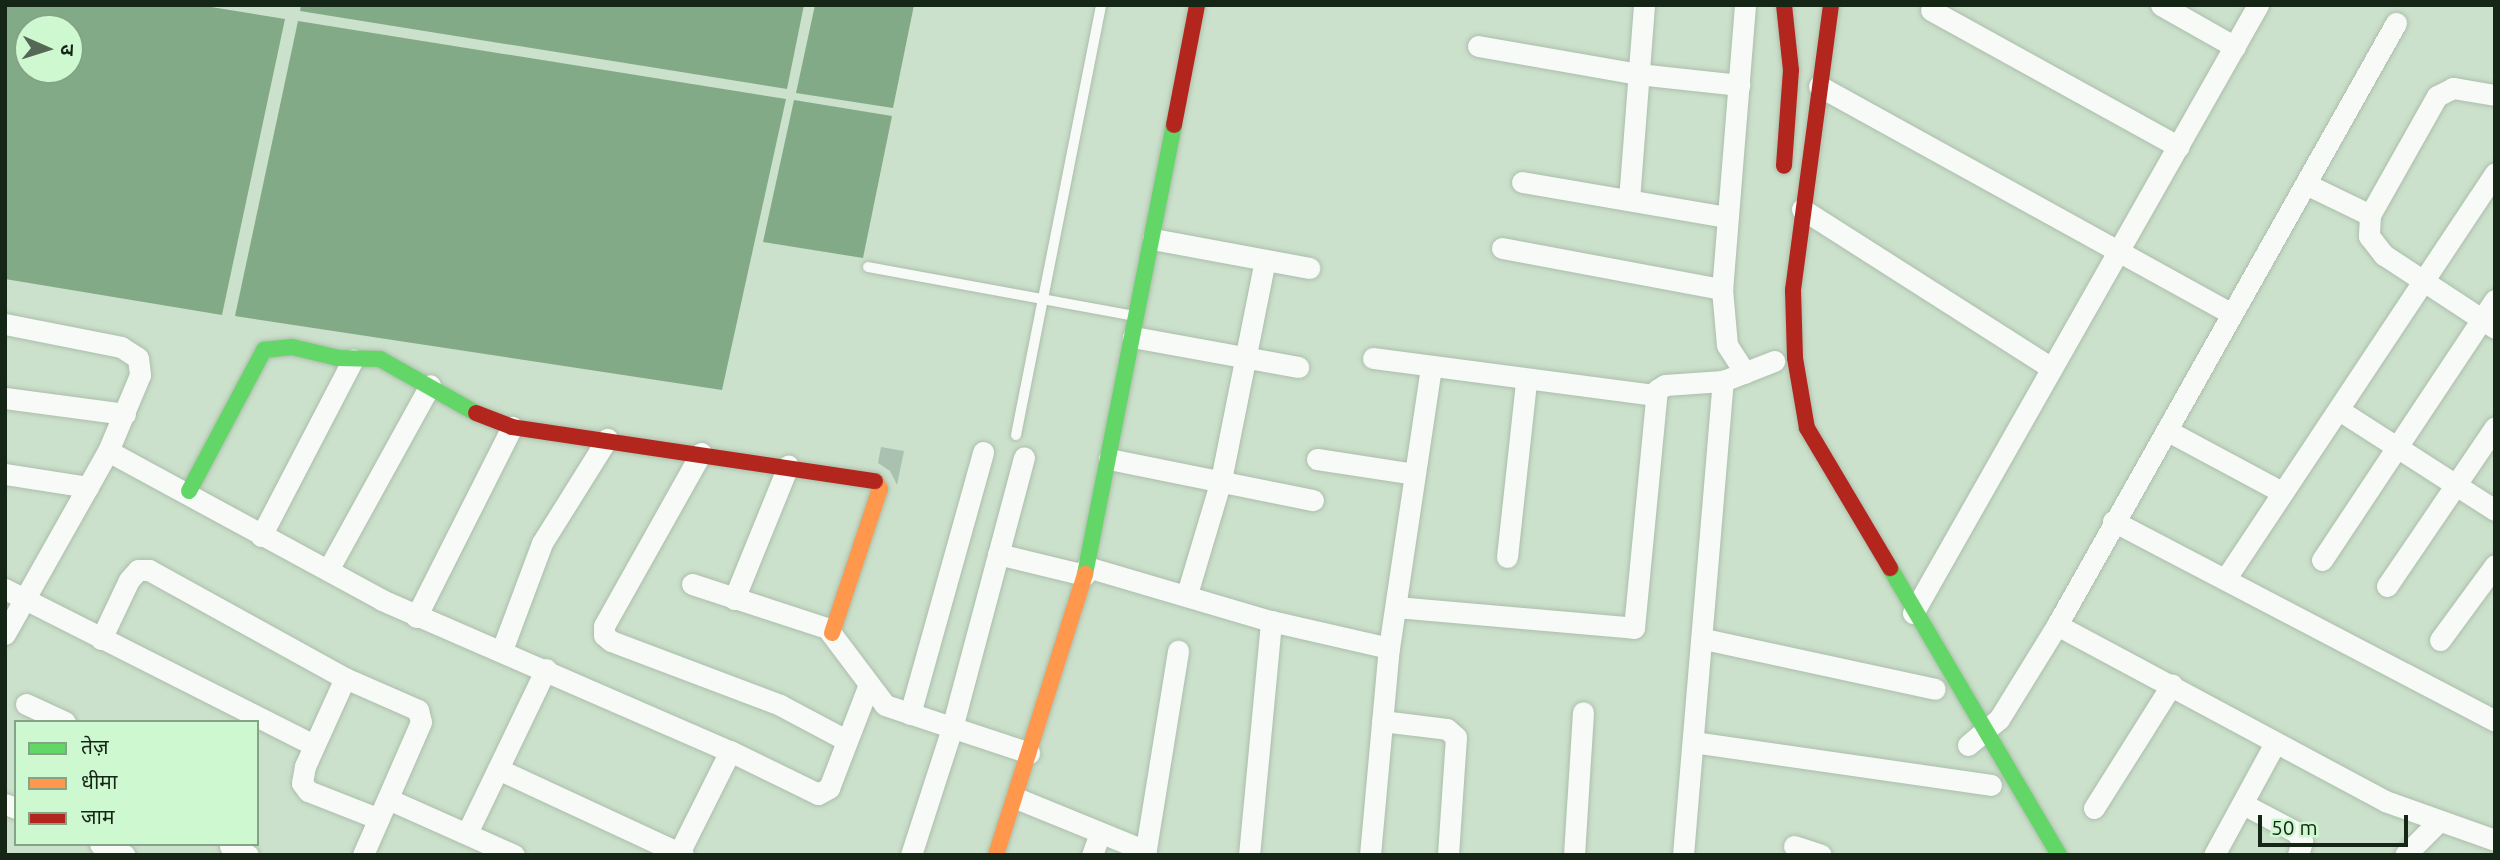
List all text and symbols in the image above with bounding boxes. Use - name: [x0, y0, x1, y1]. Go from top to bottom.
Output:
- north arrow: [14, 14, 84, 84]
- text: उ: [57, 44, 79, 56]
- legend: [14, 720, 259, 846]
- text: तेज़: [81, 734, 109, 758]
- text: धीमा: [81, 769, 117, 793]
- scale bar: [2262, 800, 2412, 844]
- text: जाम: [81, 804, 115, 828]
- text: 50 m: [2271, 815, 2318, 839]

